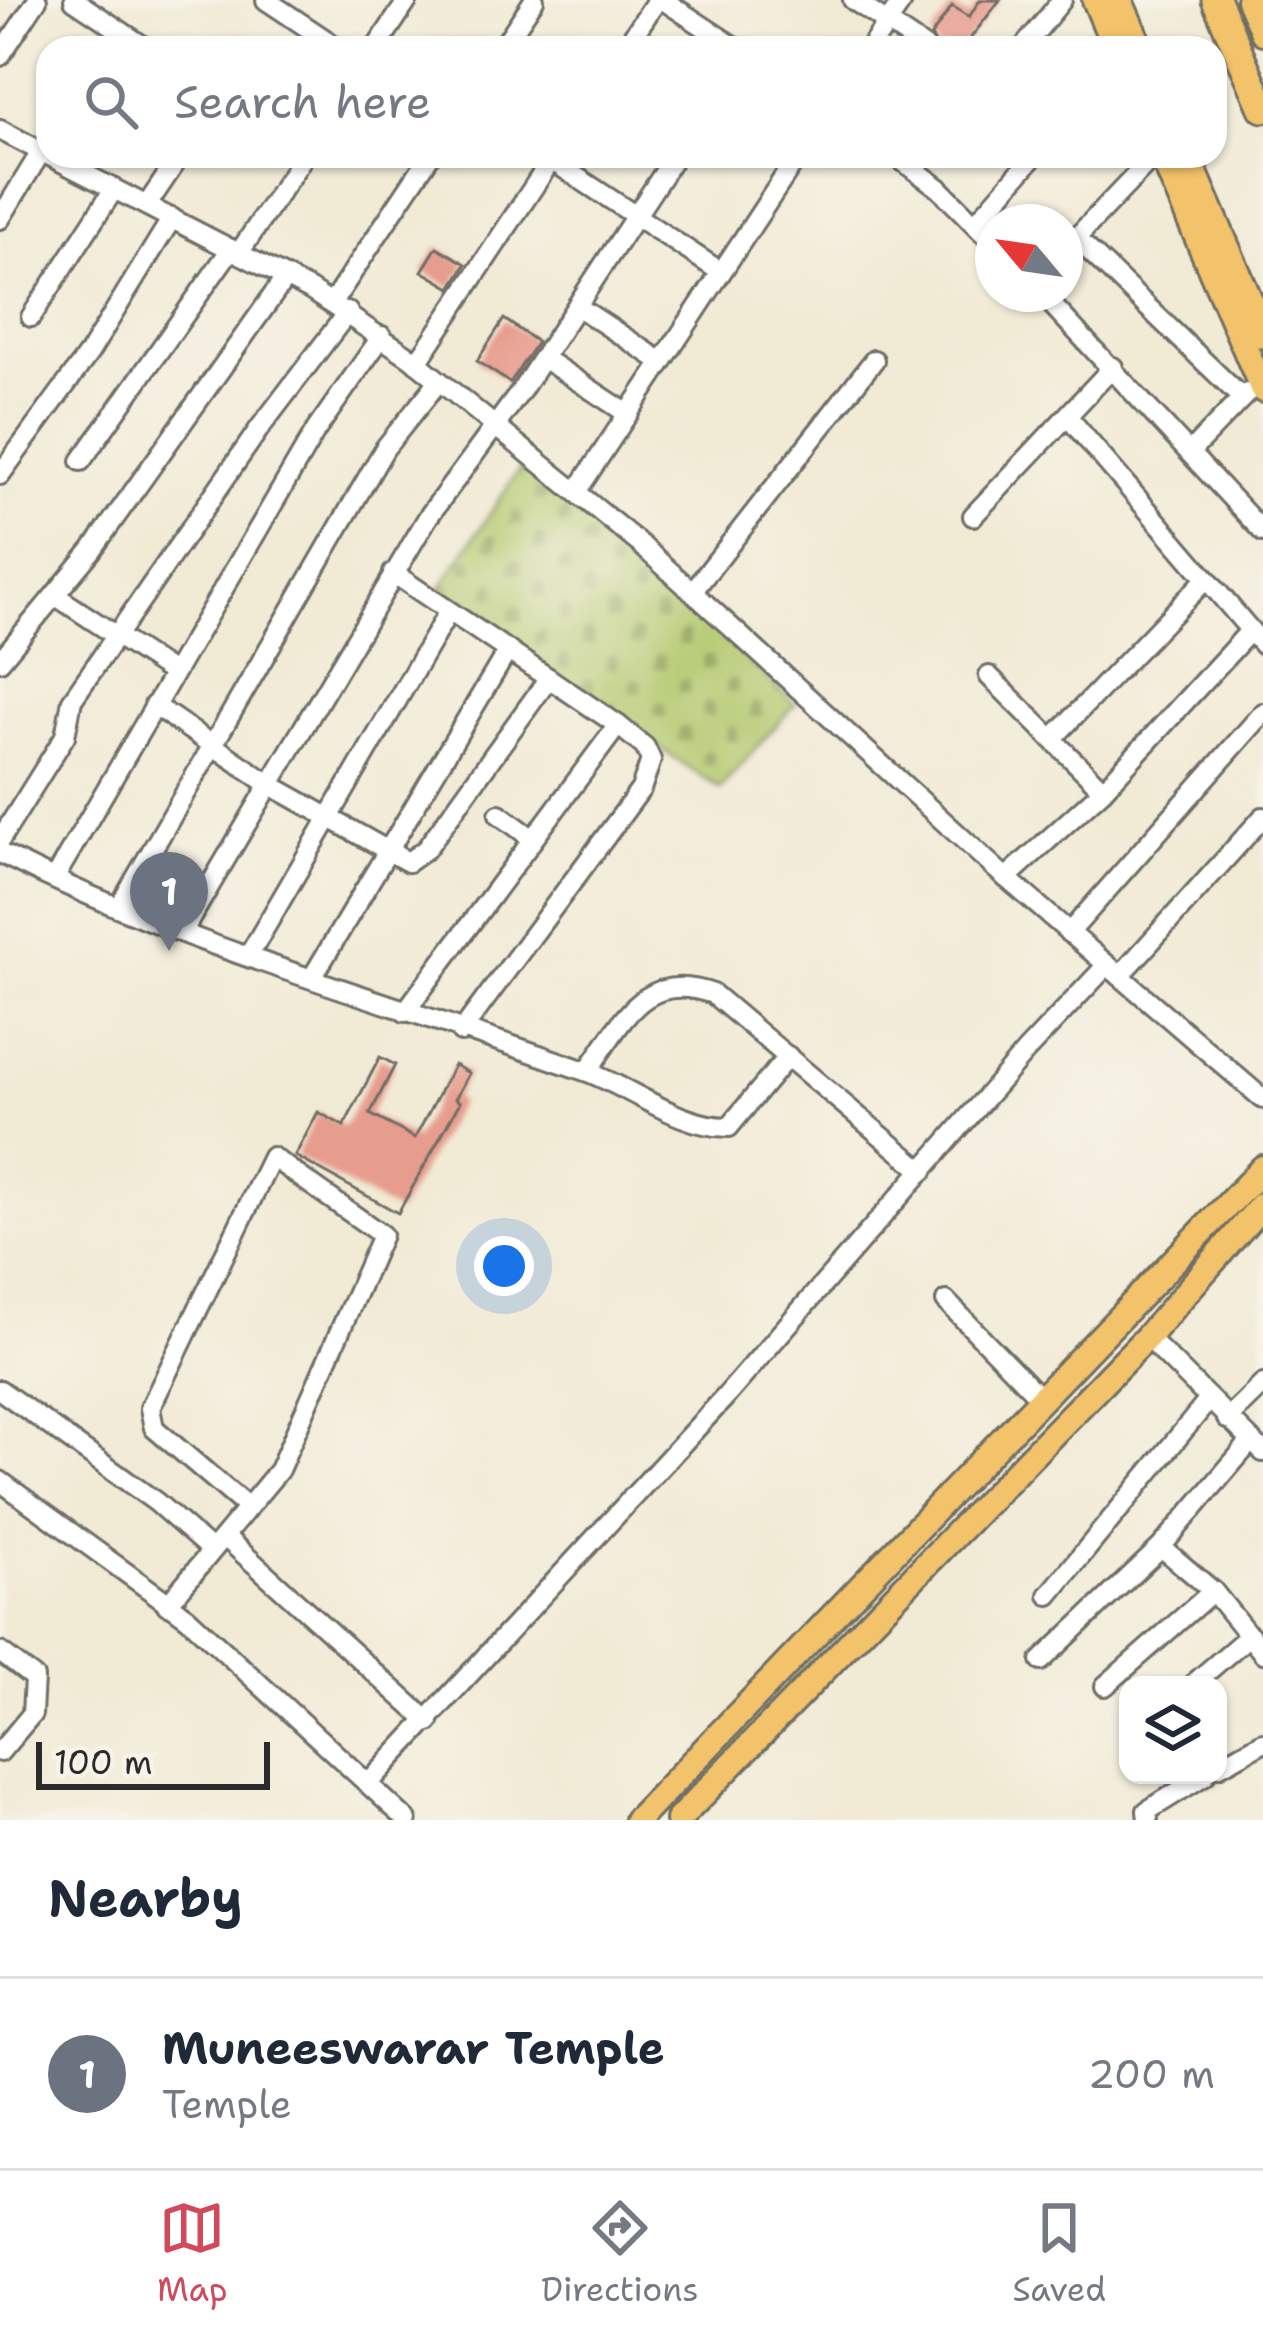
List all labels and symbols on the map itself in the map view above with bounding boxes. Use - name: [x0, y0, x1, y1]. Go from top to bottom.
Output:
- north arrow: [975, 204, 1083, 312]
- pin: 1: [130, 852, 208, 951]
- your location: [474, 1236, 534, 1296]
- scale bar: [36, 1736, 270, 1789]

